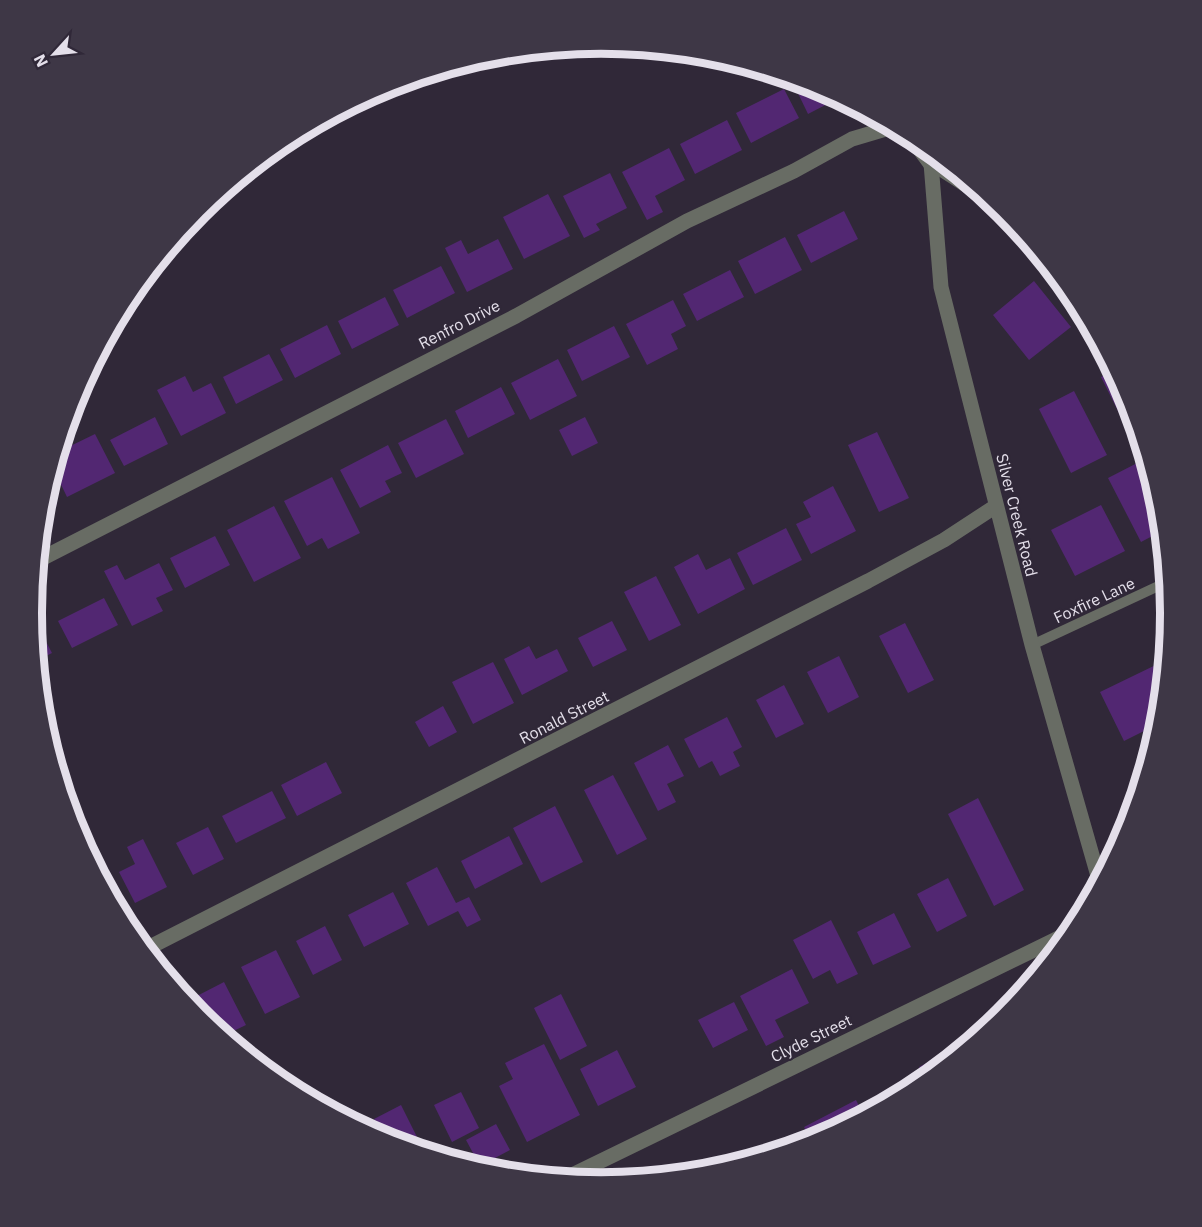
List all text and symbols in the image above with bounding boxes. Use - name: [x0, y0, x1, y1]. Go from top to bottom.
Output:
- north arrow: [24, 24, 84, 84]
- text: N: [29, 51, 52, 71]
- street label: Renfro Drive: [415, 295, 503, 353]
- street label: Silver Creek Road: [992, 451, 1042, 579]
- street label: Foxfire Lane: [1050, 572, 1138, 628]
- street label: Ronald Street: [516, 686, 612, 748]
- street label: Clyde Street: [767, 1010, 855, 1066]

